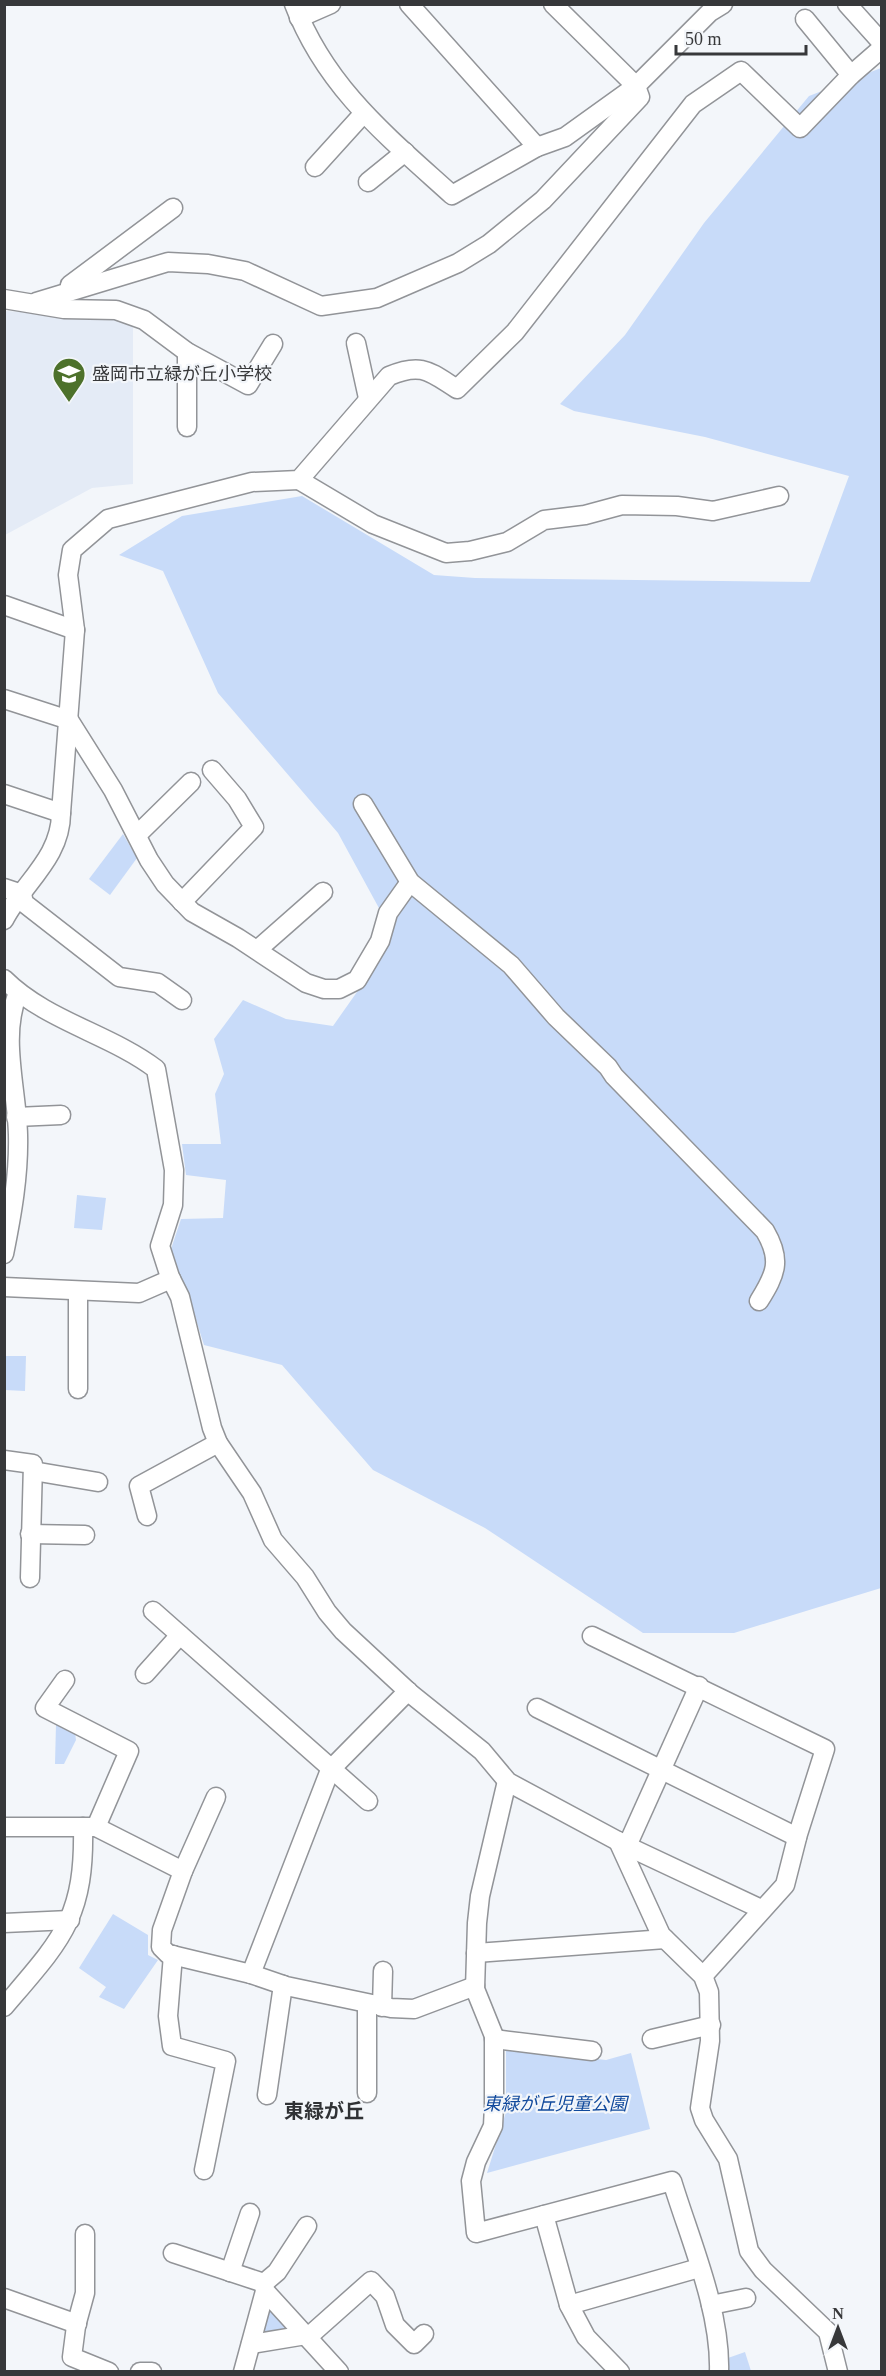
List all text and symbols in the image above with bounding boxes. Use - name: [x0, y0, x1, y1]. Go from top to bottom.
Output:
- scale bar: [676, 18, 806, 56]
- text: 50 m: [685, 29, 722, 49]
- school or university icon: 盛岡市立緑が丘小学校: [51, 356, 87, 403]
- place label: 盛岡市立緑が丘小学校: [92, 364, 272, 384]
- park label: 東緑が丘児童公園: [483, 2094, 630, 2114]
- district label: 東緑が丘: [284, 2100, 364, 2122]
- north arrow: [808, 2298, 868, 2358]
- text: N: [832, 2305, 844, 2322]

